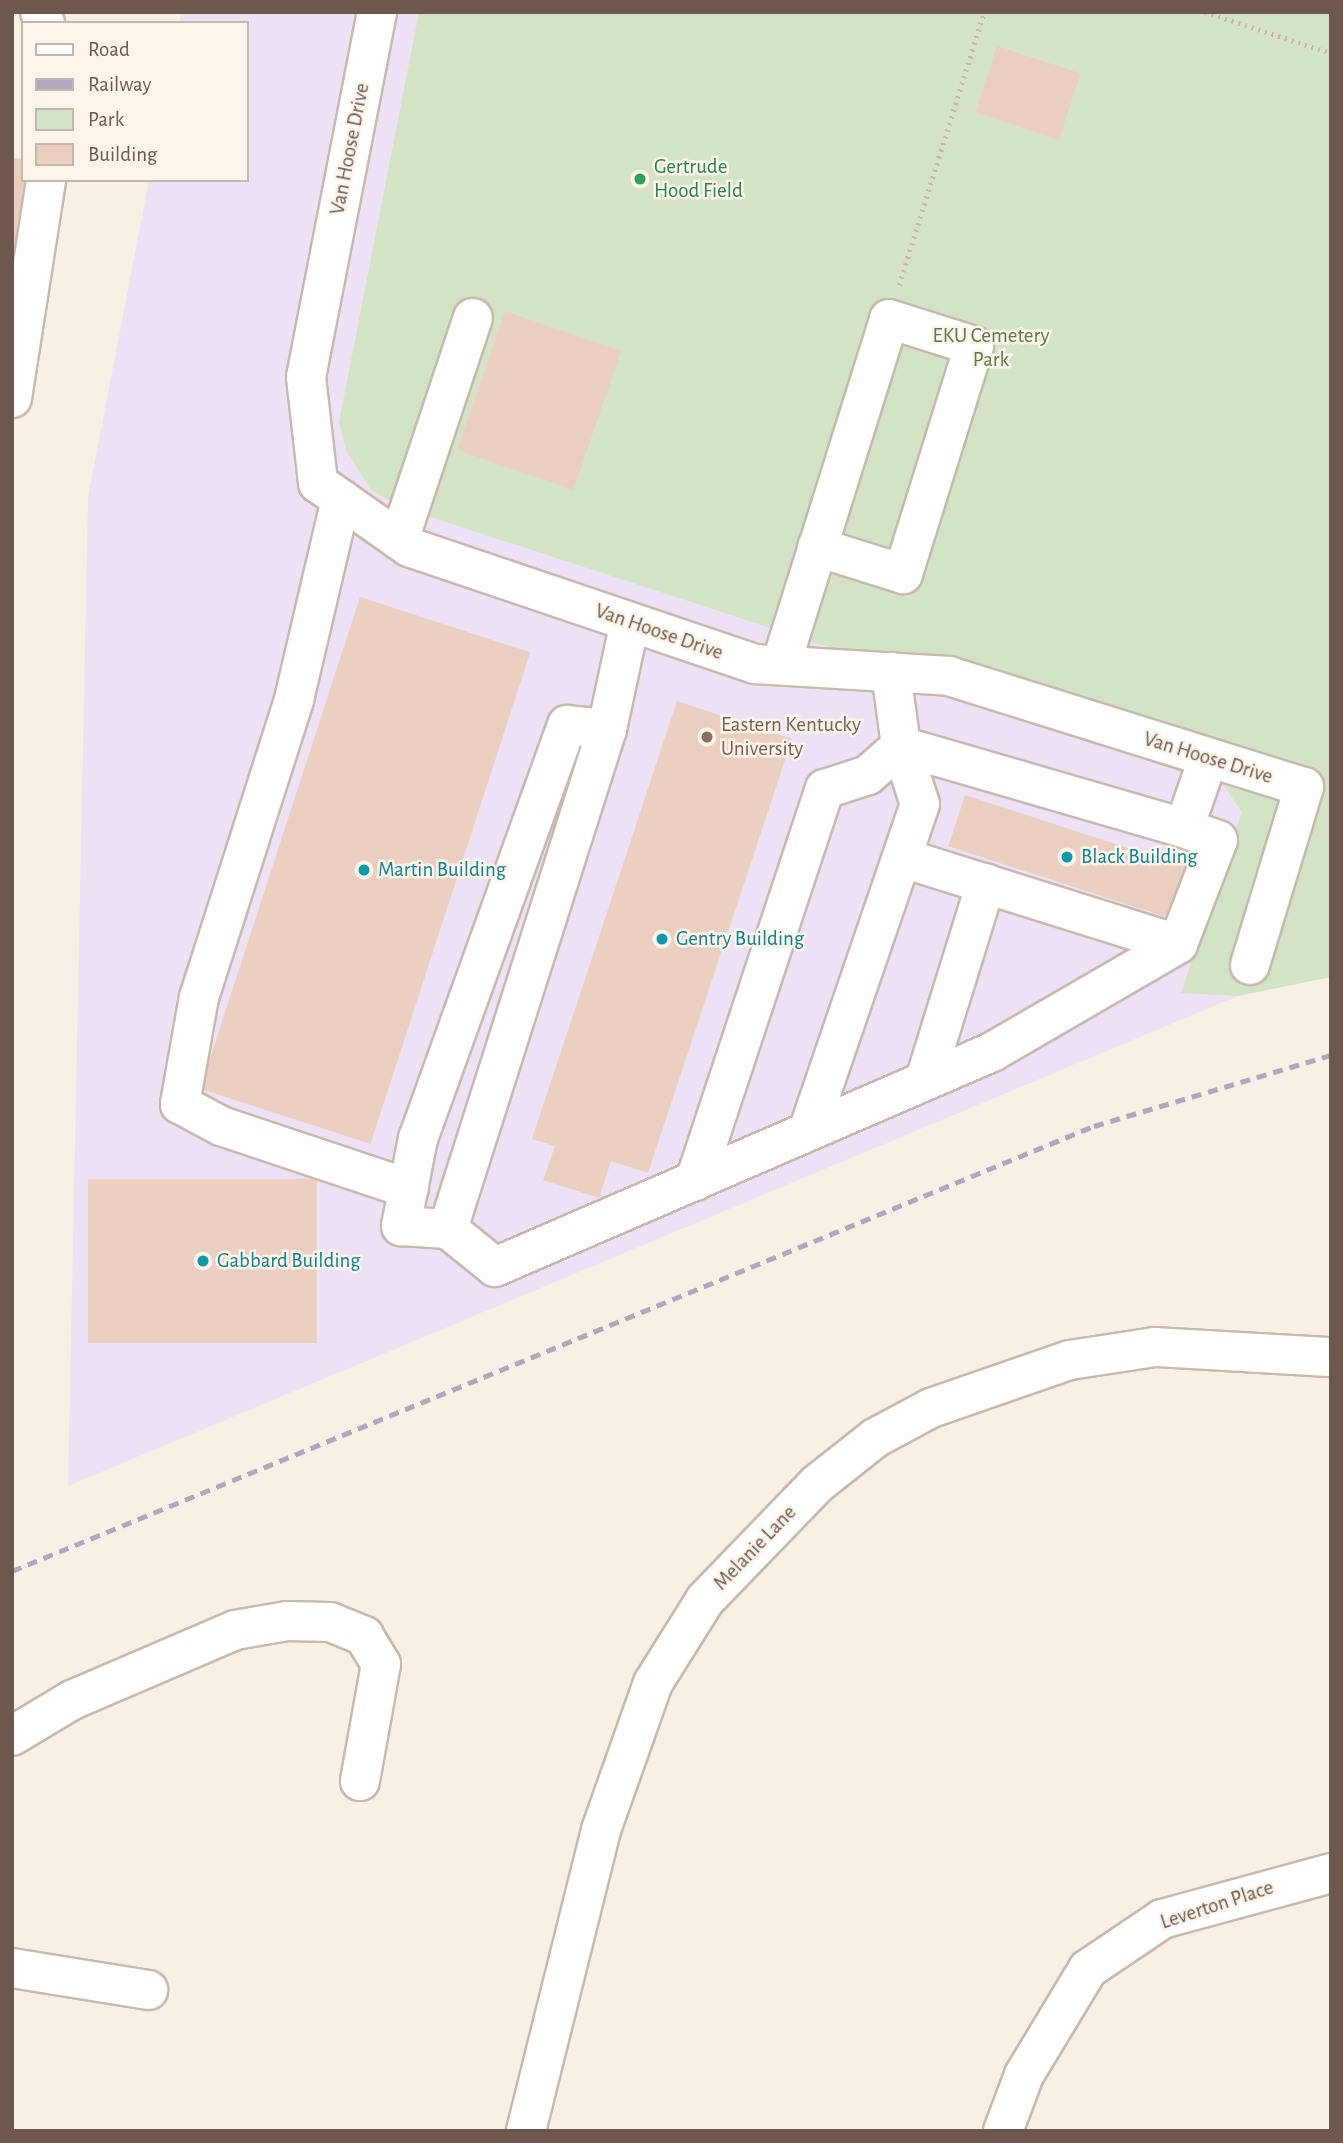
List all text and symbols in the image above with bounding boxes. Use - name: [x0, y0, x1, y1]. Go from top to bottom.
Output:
- legend: [21, 21, 248, 182]
- text: Road: [88, 39, 130, 60]
- text: Railway: [88, 74, 151, 95]
- street label: Van Hoose Drive: [325, 81, 375, 217]
- text: Park: [88, 109, 124, 130]
- text: Building: [88, 144, 157, 165]
- place label: Gertrude Hood Field: [654, 154, 743, 204]
- marker: Gertrude Hood Field: [632, 171, 648, 187]
- park label: EKU Cemetery Park: [933, 323, 1049, 373]
- street label: Van Hoose Drive: [592, 598, 726, 666]
- place label: Eastern Kentucky University: [721, 712, 861, 762]
- street label: Van Hoose Drive: [1140, 726, 1276, 790]
- marker: Eastern Kentucky University: [699, 729, 715, 745]
- place label: Black Building: [1081, 844, 1198, 870]
- marker: Black Building: [1059, 849, 1075, 865]
- place label: Martin Building: [378, 857, 506, 883]
- marker: Martin Building: [356, 862, 372, 878]
- place label: Gentry Building: [676, 926, 804, 952]
- marker: Gentry Building: [654, 931, 670, 947]
- place label: Gabbard Building: [217, 1248, 361, 1274]
- marker: Gabbard Building: [195, 1253, 211, 1269]
- street label: Melanie Lane: [708, 1500, 802, 1596]
- street label: Leverton Place: [1157, 1875, 1277, 1935]

